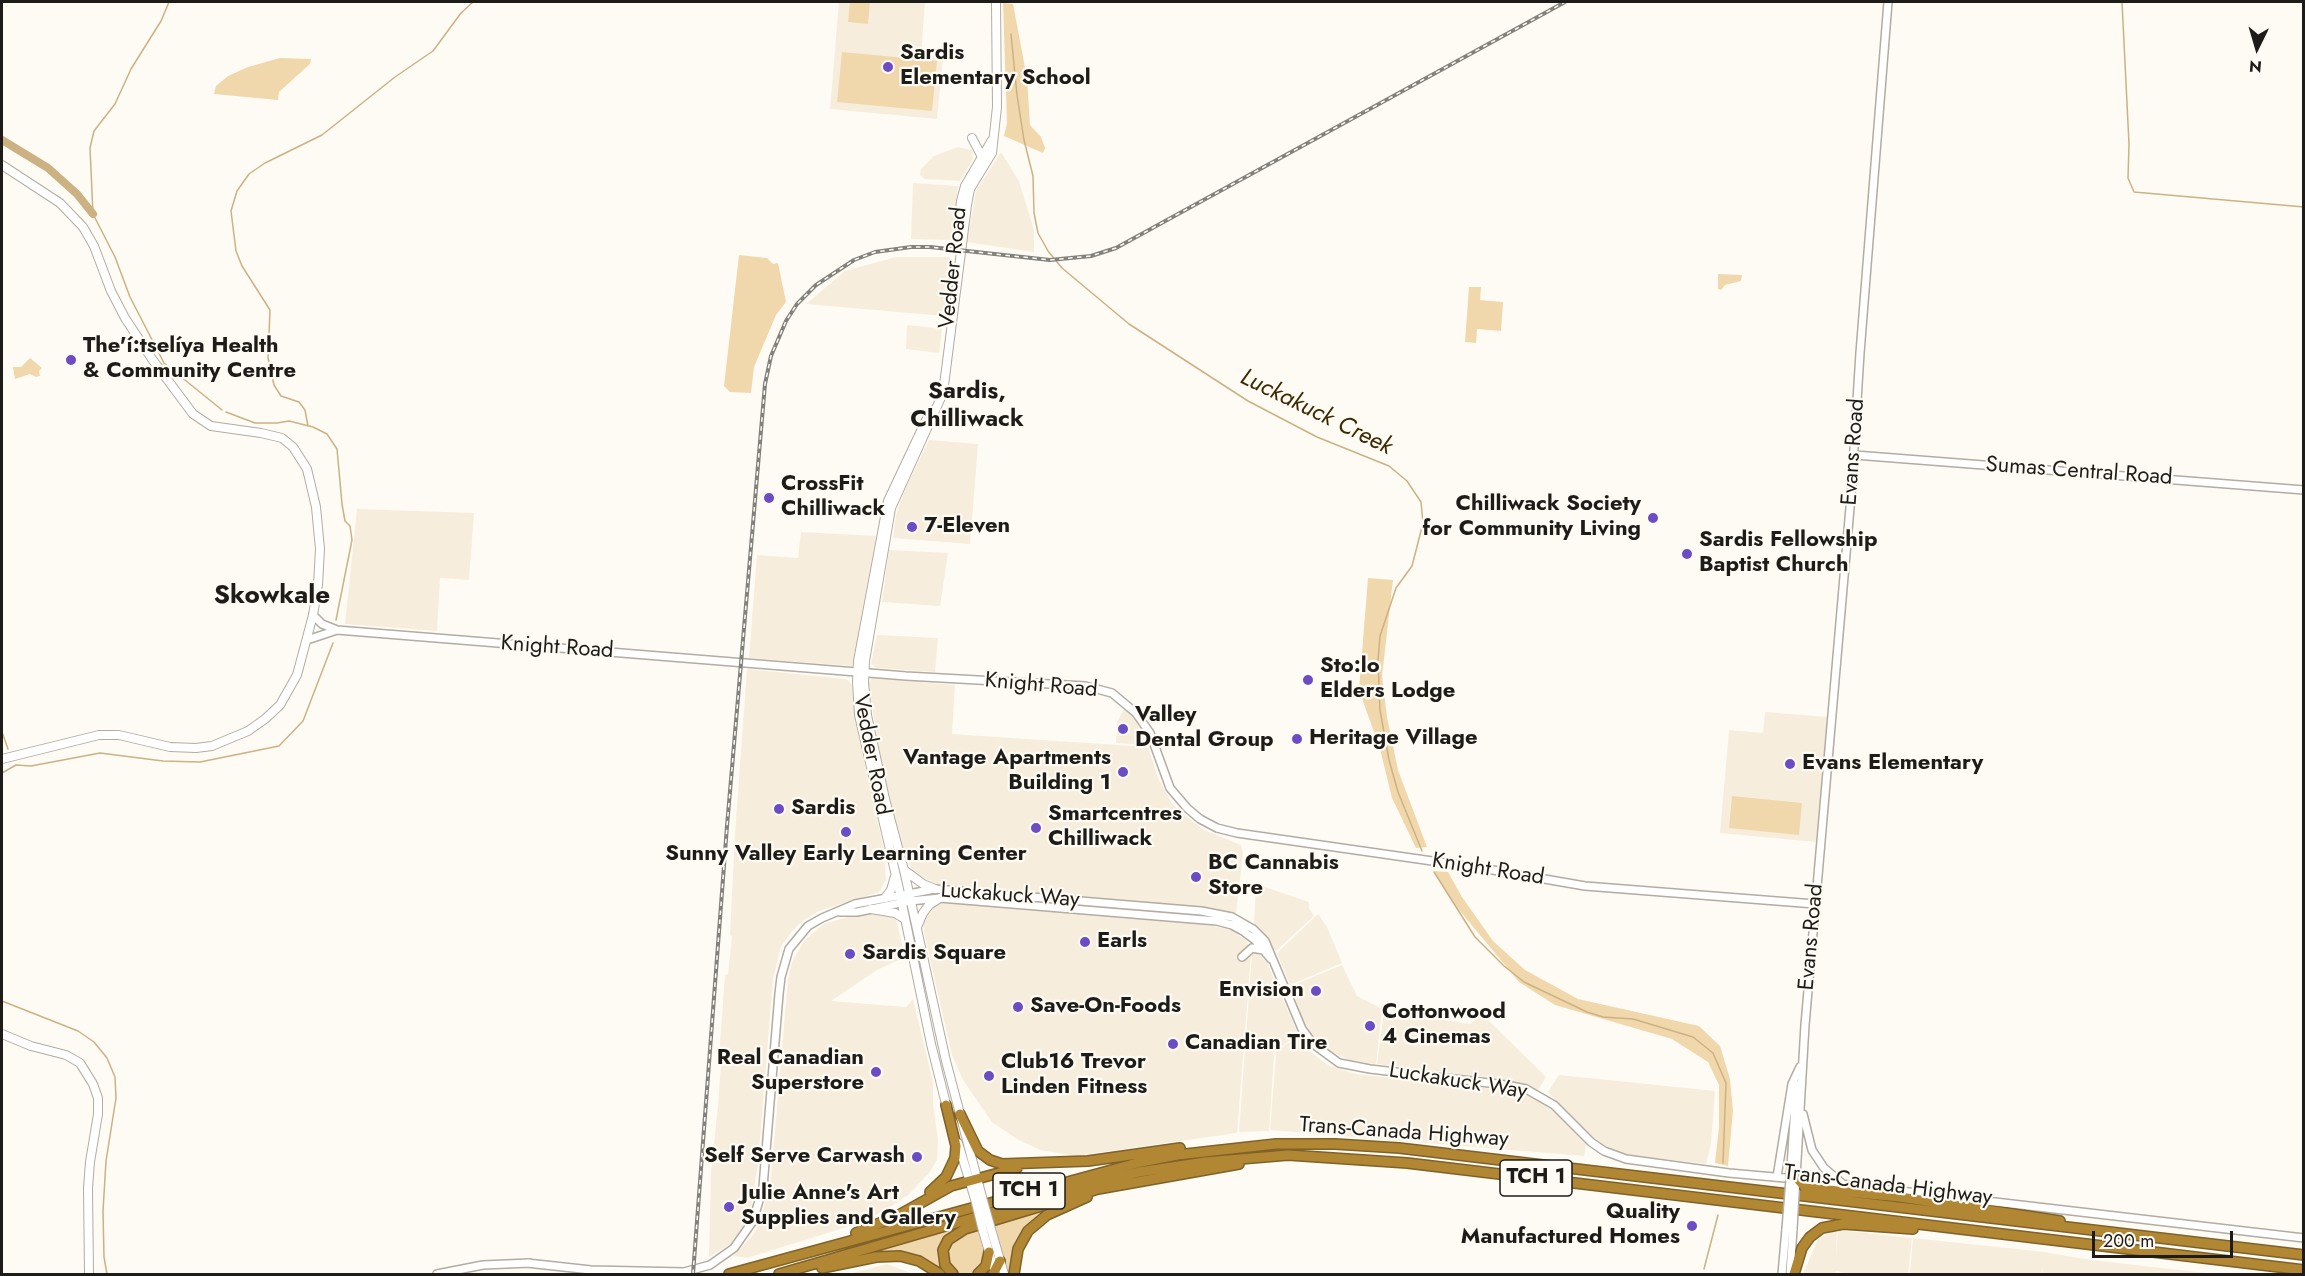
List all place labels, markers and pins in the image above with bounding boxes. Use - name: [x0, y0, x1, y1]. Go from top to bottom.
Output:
- place label: Sardis Elementary School: [900, 41, 1091, 92]
- marker: Sardis Elementary School: [881, 60, 895, 74]
- place label: The'í:tselíya Health & Community Centre: [83, 334, 296, 386]
- marker: The'í:tselíya Health & Community Centre: [64, 353, 78, 367]
- place label: CrossFit Chilliwack: [781, 472, 885, 524]
- marker: CrossFit Chilliwack: [762, 491, 776, 505]
- place label: Chilliwack Society for Community Living: [1422, 492, 1641, 544]
- marker: Chilliwack Society for Community Living: [1646, 511, 1660, 525]
- place label: 7-Eleven: [924, 514, 1010, 540]
- marker: 7-Eleven: [905, 520, 919, 534]
- place label: Sardis Fellowship Baptist Church: [1699, 528, 1878, 580]
- marker: Sardis Fellowship Baptist Church: [1680, 547, 1694, 561]
- place label: Sto:lo Elders Lodge: [1320, 654, 1455, 706]
- marker: Sto:lo Elders Lodge: [1301, 673, 1315, 687]
- place label: Valley Dental Group: [1135, 703, 1274, 754]
- marker: Valley Dental Group: [1116, 722, 1130, 736]
- place label: Heritage Village: [1309, 726, 1477, 752]
- marker: Heritage Village: [1290, 732, 1304, 746]
- place label: Vantage Apartments Building 1: [903, 746, 1111, 798]
- place label: Evans Elementary: [1802, 751, 1983, 777]
- marker: Evans Elementary: [1783, 757, 1797, 771]
- marker: Vantage Apartments Building 1: [1116, 765, 1130, 779]
- place label: Sardis: [791, 796, 855, 822]
- marker: Sardis: [772, 802, 786, 816]
- place label: Smartcentres Chilliwack: [1048, 802, 1182, 854]
- marker: Smartcentres Chilliwack: [1029, 821, 1043, 835]
- marker: Sunny Valley Early Learning Center: [839, 825, 853, 839]
- place label: Sunny Valley Early Learning Center: [665, 842, 1027, 868]
- place label: BC Cannabis Store: [1208, 851, 1339, 902]
- marker: BC Cannabis Store: [1189, 870, 1203, 884]
- place label: Earls: [1097, 929, 1147, 955]
- marker: Earls: [1078, 935, 1092, 949]
- place label: Sardis Square: [862, 941, 1006, 967]
- marker: Sardis Square: [843, 947, 857, 961]
- place label: Envision: [1219, 978, 1304, 1004]
- marker: Envision: [1309, 984, 1323, 998]
- place label: Save-On-Foods: [1030, 994, 1181, 1020]
- marker: Save-On-Foods: [1011, 1000, 1025, 1014]
- place label: Cottonwood 4 Cinemas: [1382, 1000, 1506, 1052]
- marker: Cottonwood 4 Cinemas: [1363, 1019, 1377, 1033]
- place label: Canadian Tire: [1185, 1031, 1327, 1057]
- marker: Canadian Tire: [1166, 1037, 1180, 1051]
- place label: Real Canadian Superstore: [717, 1046, 864, 1098]
- place label: Club16 Trevor Linden Fitness: [1001, 1050, 1147, 1102]
- marker: Real Canadian Superstore: [869, 1065, 883, 1079]
- marker: Club16 Trevor Linden Fitness: [982, 1069, 996, 1083]
- place label: Self Serve Carwash: [704, 1144, 905, 1170]
- marker: Self Serve Carwash: [910, 1150, 924, 1164]
- place label: Julie Anne's Art Supplies and Gallery: [741, 1181, 956, 1232]
- marker: Julie Anne's Art Supplies and Gallery: [722, 1200, 736, 1214]
- place label: Quality Manufactured Homes: [1461, 1200, 1680, 1252]
- marker: Quality Manufactured Homes: [1685, 1219, 1699, 1233]

